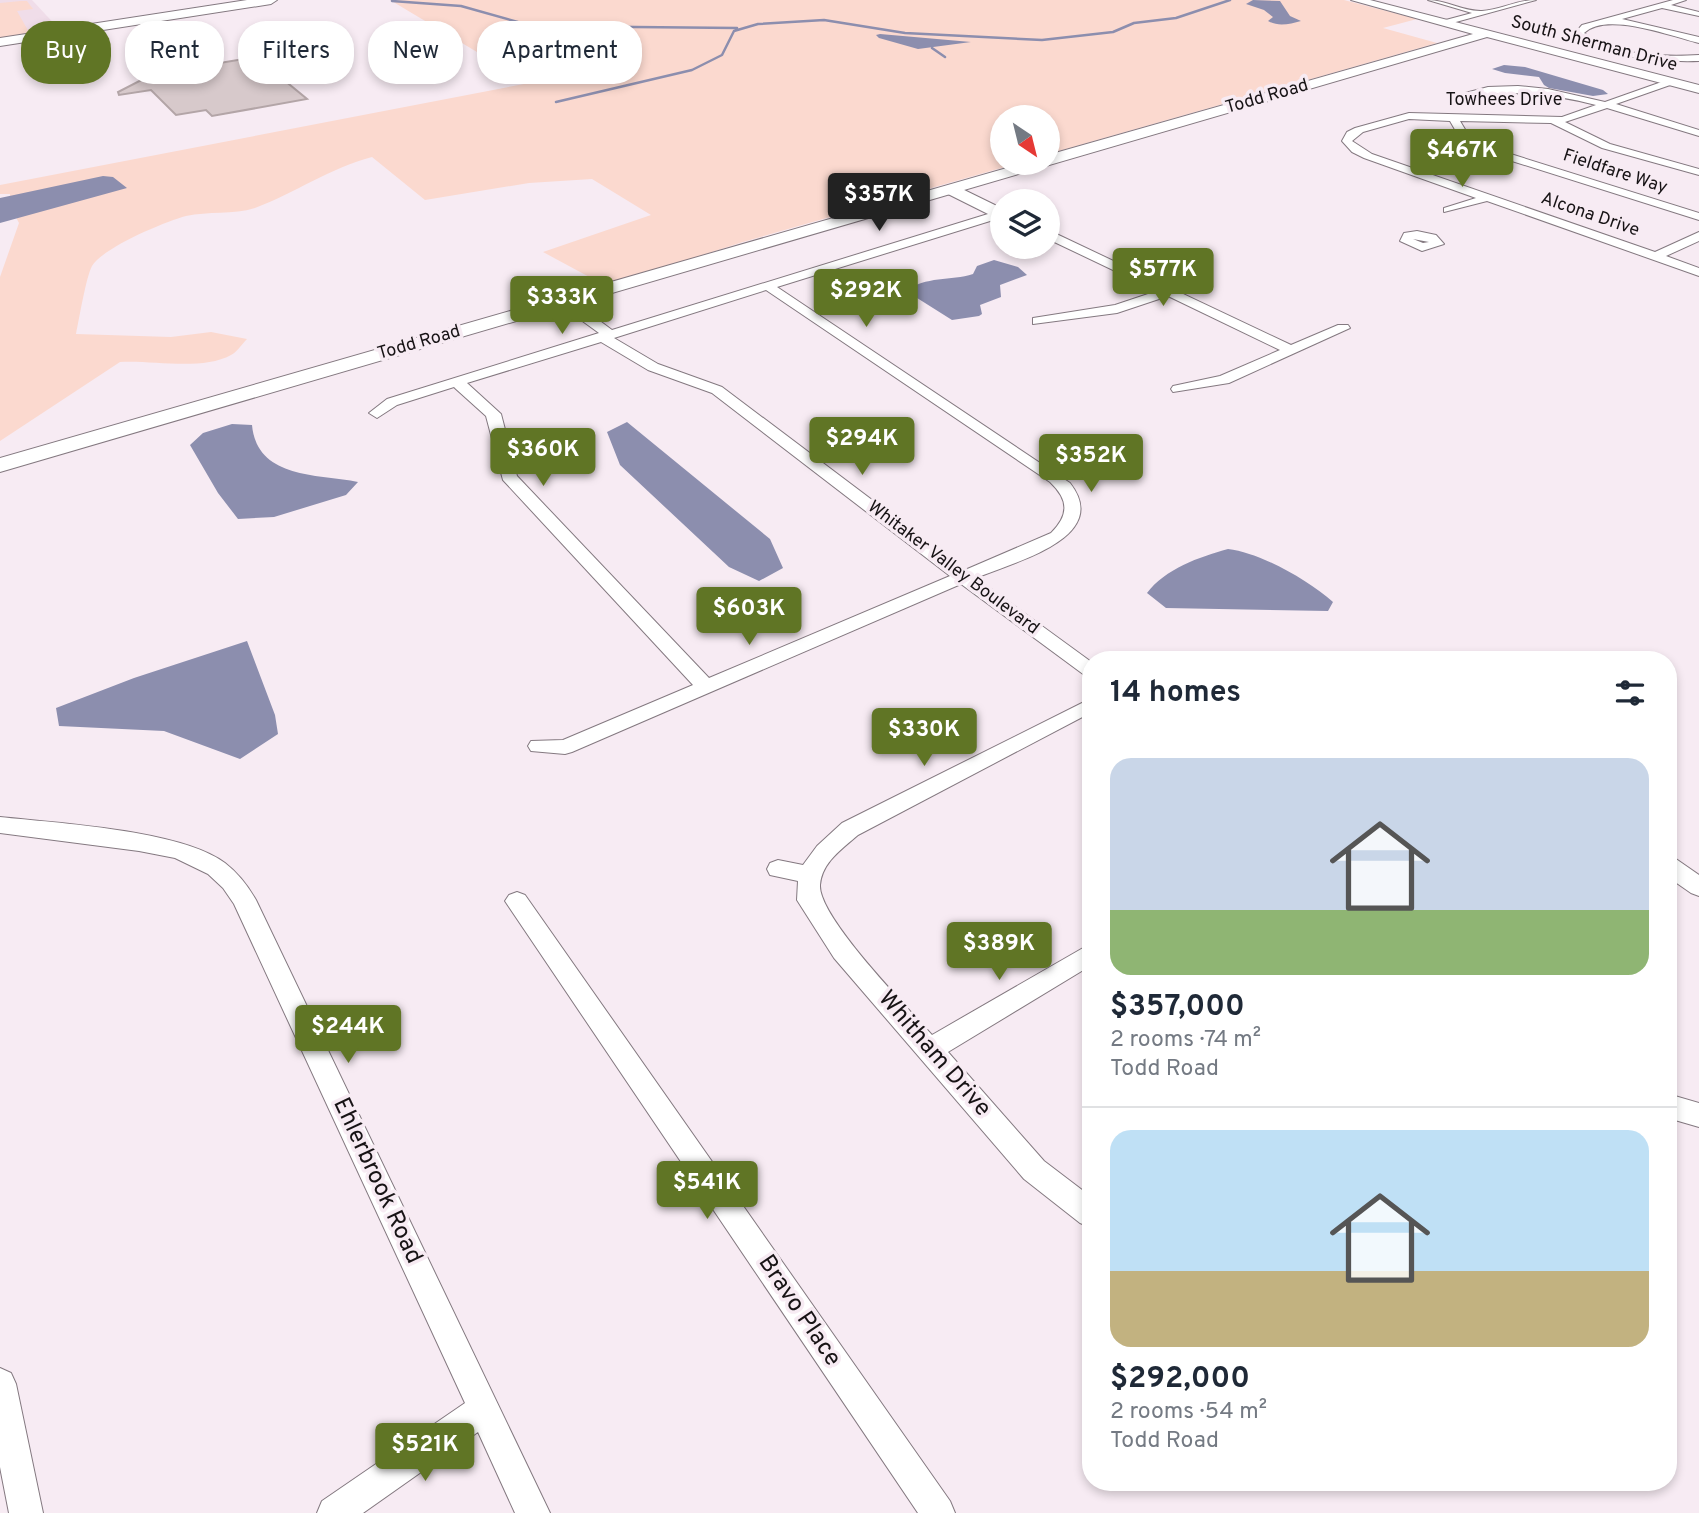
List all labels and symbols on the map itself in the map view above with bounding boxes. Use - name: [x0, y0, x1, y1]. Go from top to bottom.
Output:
- street label: South Sherman Drive: [1508, 11, 1680, 77]
- street label: Todd Road: [1223, 74, 1311, 120]
- street label: Towhees Drive: [1446, 89, 1562, 112]
- north arrow: [990, 105, 1060, 175]
- pin: $467K: [1413, 130, 1511, 189]
- street label: Fieldfare Way: [1560, 144, 1670, 200]
- pin: $357K: [830, 174, 928, 233]
- street label: Alcona Drive: [1538, 187, 1642, 243]
- pin: $577K: [1114, 248, 1212, 308]
- pin: $292K: [817, 270, 915, 329]
- pin: $333K: [513, 276, 611, 336]
- street label: Todd Road: [375, 320, 463, 366]
- pin: $294K: [813, 418, 911, 477]
- pin: $360K: [494, 428, 592, 488]
- pin: $352K: [1042, 434, 1140, 494]
- street label: Whitaker Valley Boulevard: [863, 496, 1043, 640]
- pin: $603K: [700, 588, 798, 647]
- pin: $330K: [875, 708, 973, 768]
- pin: $389K: [950, 922, 1048, 982]
- street label: Whitham Drive: [871, 985, 997, 1123]
- pin: $244K: [299, 1006, 397, 1065]
- street label: Ehlerbrook Road: [325, 1093, 429, 1269]
- pin: $541K: [658, 1162, 756, 1221]
- street label: Bravo Place: [751, 1250, 847, 1372]
- pin: $521K: [376, 1424, 474, 1483]

